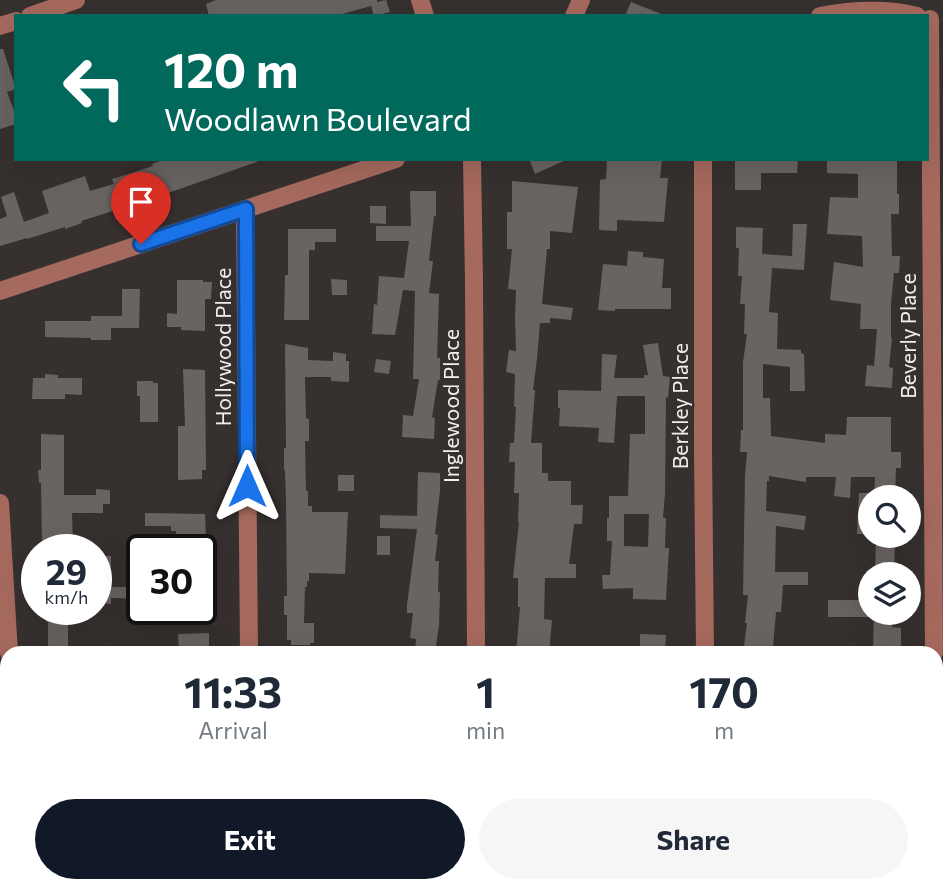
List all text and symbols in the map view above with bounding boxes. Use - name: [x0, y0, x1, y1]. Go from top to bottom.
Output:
- text: 120 m: [164, 38, 298, 98]
- icon: left: [49, 42, 140, 133]
- text: Woodlawn Boulevard: [164, 98, 472, 138]
- pin: [111, 172, 171, 244]
- icon: arrive: [122, 183, 160, 221]
- street label: Hollywood Place: [210, 268, 235, 426]
- street label: Beverly Place: [895, 273, 920, 399]
- street label: Inglewood Place: [438, 329, 463, 483]
- street label: Berkley Place: [667, 343, 692, 469]
- position arrow: [210, 449, 284, 523]
- map controls: [858, 485, 921, 625]
- button: search: [858, 485, 921, 548]
- speed limit sign: 30: [126, 534, 217, 625]
- text: 29: [46, 549, 87, 592]
- button: layers: [858, 562, 921, 625]
- text: km/h: [45, 586, 88, 608]
- text: 11:33: [184, 665, 282, 717]
- text: 1: [476, 665, 495, 717]
- text: 170: [689, 665, 759, 717]
- text: Arrival: [198, 716, 268, 744]
- text: min: [466, 716, 505, 744]
- text: m: [714, 716, 734, 744]
- button: Exit: [35, 799, 465, 879]
- button: Share: [479, 799, 908, 879]

